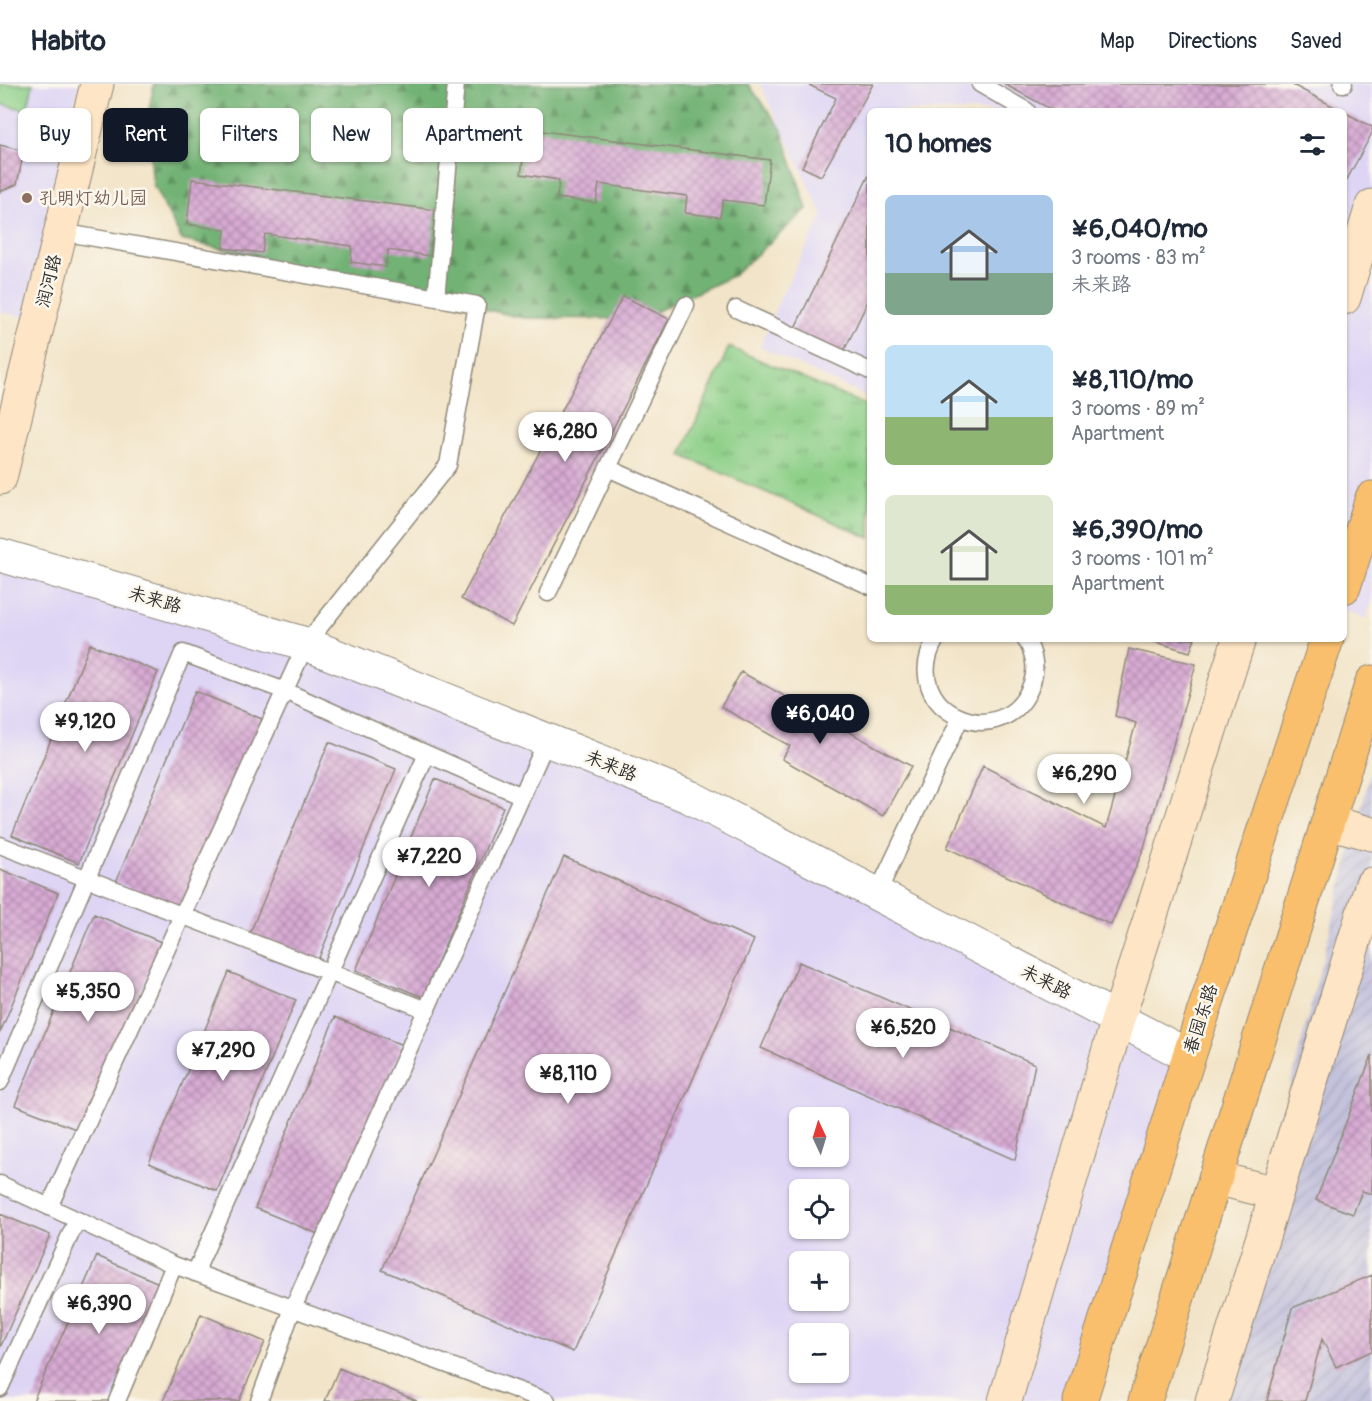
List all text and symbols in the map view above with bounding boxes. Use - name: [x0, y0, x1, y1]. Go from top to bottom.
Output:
- text: Habito: [30, 24, 106, 59]
- text: Map: [1100, 28, 1135, 55]
- text: Directions: [1168, 28, 1257, 55]
- text: Saved: [1290, 28, 1342, 55]
- chip: Buy: [18, 108, 91, 162]
- chip: Rent: [103, 108, 188, 162]
- chip: Filters: [200, 108, 299, 162]
- chip: New: [311, 108, 391, 162]
- chip: Apartment: [403, 108, 543, 162]
- text: 10 homes: [885, 128, 991, 160]
- icon: filters: [1296, 128, 1329, 161]
- place label: 孔明灯幼儿园: [39, 187, 147, 210]
- marker: 孔明灯幼儿园: [20, 191, 34, 205]
- text: ¥6,040/mo: [1071, 213, 1208, 245]
- icon: home: [933, 219, 1005, 291]
- text: 3 rooms · 83 m²: [1071, 245, 1206, 270]
- street label: 润河路: [31, 252, 67, 310]
- text: 未来路: [1071, 272, 1131, 297]
- text: ¥8,110/mo: [1071, 364, 1193, 396]
- icon: home: [933, 369, 1005, 441]
- text: 3 rooms · 89 m²: [1071, 396, 1205, 421]
- pin: ¥6,280: [516, 412, 614, 463]
- text: ¥6,280: [532, 419, 598, 444]
- text: Apartment: [1071, 421, 1164, 446]
- text: ¥6,390/mo: [1071, 514, 1203, 546]
- icon: home: [933, 519, 1005, 591]
- text: 3 rooms · 101 m²: [1071, 546, 1214, 571]
- text: Apartment: [1071, 571, 1164, 596]
- street label: 未来路: [126, 582, 184, 618]
- pin: ¥6,040: [771, 694, 869, 745]
- text: ¥6,040: [785, 701, 855, 726]
- pin: ¥9,120: [36, 702, 134, 753]
- text: ¥9,120: [54, 709, 116, 734]
- street label: 未来路: [582, 745, 640, 787]
- pin: ¥6,290: [1035, 754, 1133, 805]
- text: ¥6,290: [1051, 761, 1117, 786]
- pin: ¥7,220: [380, 837, 478, 888]
- text: ¥7,220: [396, 844, 462, 869]
- street label: 未来路: [1017, 959, 1075, 1005]
- pin: ¥5,350: [39, 972, 137, 1023]
- text: ¥5,350: [55, 979, 121, 1004]
- street label: 春园东路: [1179, 981, 1223, 1057]
- pin: ¥6,520: [854, 1008, 952, 1059]
- text: ¥6,520: [870, 1015, 936, 1040]
- pin: ¥7,290: [174, 1031, 272, 1082]
- text: ¥7,290: [191, 1038, 255, 1063]
- pin: ¥8,110: [519, 1054, 617, 1105]
- text: ¥8,110: [539, 1061, 597, 1086]
- north arrow: [789, 1107, 849, 1167]
- map controls: [789, 1107, 849, 1383]
- button: locate: [789, 1179, 849, 1239]
- button: +: [789, 1251, 849, 1311]
- pin: ¥6,390: [50, 1284, 148, 1335]
- text: ¥6,390: [66, 1291, 132, 1316]
- button: −: [789, 1323, 849, 1383]

